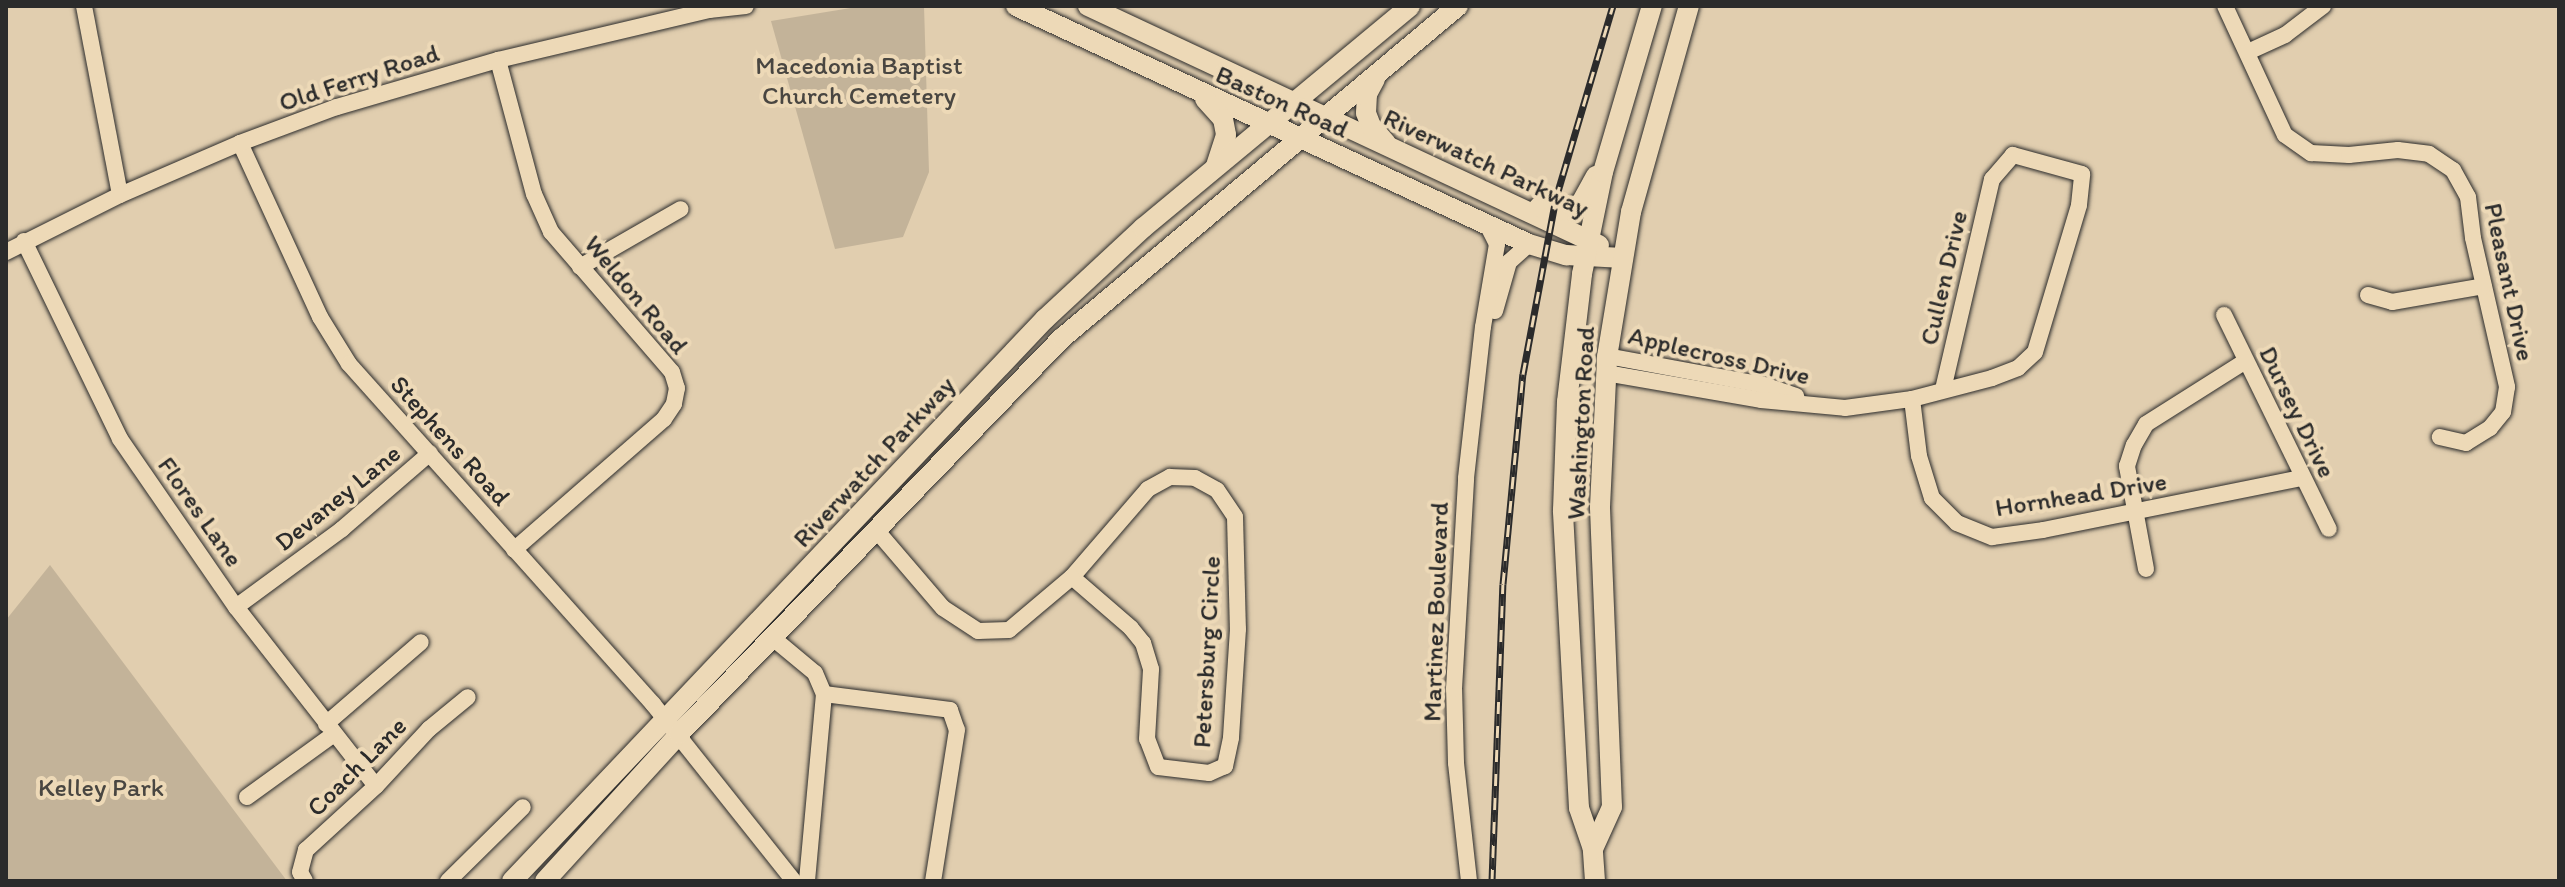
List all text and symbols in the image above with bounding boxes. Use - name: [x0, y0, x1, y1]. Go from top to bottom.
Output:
- street label: Old Ferry Road: [276, 38, 442, 118]
- park label: Macedonia Baptist Church Cemetery: [755, 50, 963, 112]
- street label: Baston Road: [1211, 59, 1353, 145]
- street label: Riverwatch Parkway: [1378, 102, 1594, 224]
- street label: Pleasant Drive: [2477, 200, 2541, 364]
- street label: Cullen Drive: [1913, 208, 1975, 348]
- street label: Weldon Road: [578, 230, 694, 360]
- street label: Applecross Drive: [1625, 320, 1813, 392]
- street label: Washington Road: [1560, 325, 1602, 521]
- street label: Dursey Drive: [2252, 341, 2342, 483]
- street label: Stephens Road: [384, 370, 516, 512]
- street label: Riverwatch Parkway: [787, 370, 961, 554]
- street label: Devaney Lane: [269, 438, 407, 558]
- street label: Flores Lane: [151, 451, 249, 573]
- street label: Hornhead Drive: [1993, 466, 2169, 524]
- street label: Martinez Boulevard: [1417, 501, 1455, 723]
- street label: Petersburg Circle: [1186, 555, 1228, 749]
- street label: Coach Lane: [301, 711, 413, 823]
- park label: Kelley Park: [38, 772, 164, 804]

